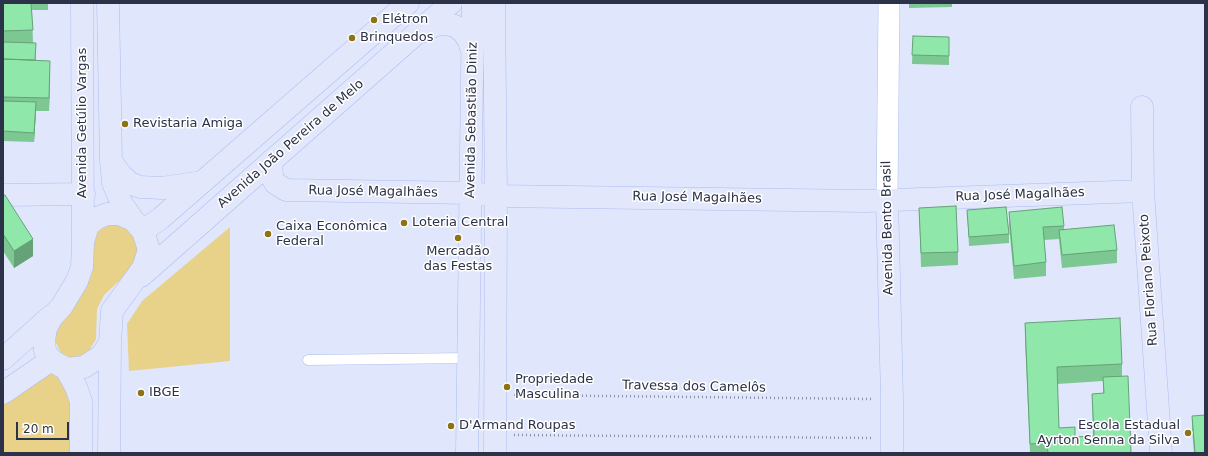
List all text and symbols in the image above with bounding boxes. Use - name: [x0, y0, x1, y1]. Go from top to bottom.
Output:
- place label: Elétron: [382, 12, 428, 28]
- marker: Elétron: [369, 15, 379, 25]
- place label: Brinquedos: [360, 30, 434, 46]
- marker: Brinquedos: [347, 33, 357, 43]
- street label: Avenida Sebastião Diniz: [463, 42, 481, 198]
- street label: Avenida Getúlio Vargas: [75, 48, 91, 198]
- street label: Avenida João Pereira de Melo: [215, 76, 367, 212]
- place label: Revistaria Amiga: [133, 116, 243, 132]
- marker: Revistaria Amiga: [120, 119, 130, 129]
- street label: Avenida Bento Brasil: [879, 161, 897, 295]
- street label: Rua José Magalhães: [308, 183, 438, 201]
- street label: Rua José Magalhães: [955, 185, 1085, 205]
- street label: Rua José Magalhães: [632, 189, 762, 207]
- street label: Rua Floriano Peixoto: [1137, 213, 1161, 347]
- place label: Loteria Central: [412, 215, 508, 231]
- marker: Loteria Central: [399, 218, 409, 228]
- place label: Caixa Econômica Federal: [276, 219, 387, 250]
- marker: Caixa Econômica Federal: [263, 229, 273, 239]
- marker: Mercadão das Festas: [453, 233, 463, 243]
- place label: Mercadão das Festas: [424, 244, 492, 275]
- place label: Propriedade Masculina: [515, 372, 593, 403]
- street label: Travessa dos Camelôs: [622, 378, 766, 396]
- marker: Propriedade Masculina: [502, 382, 512, 392]
- place label: IBGE: [149, 385, 180, 401]
- marker: IBGE: [136, 388, 146, 398]
- scale bar: [18, 414, 71, 440]
- place label: D'Armand Roupas: [459, 418, 575, 434]
- place label: Escola Estadual Ayrton Senna da Silva: [1037, 418, 1180, 449]
- marker: D'Armand Roupas: [446, 421, 456, 431]
- text: 20 m: [23, 422, 54, 436]
- marker: Escola Estadual Ayrton Senna da Silva: [1183, 428, 1193, 438]

